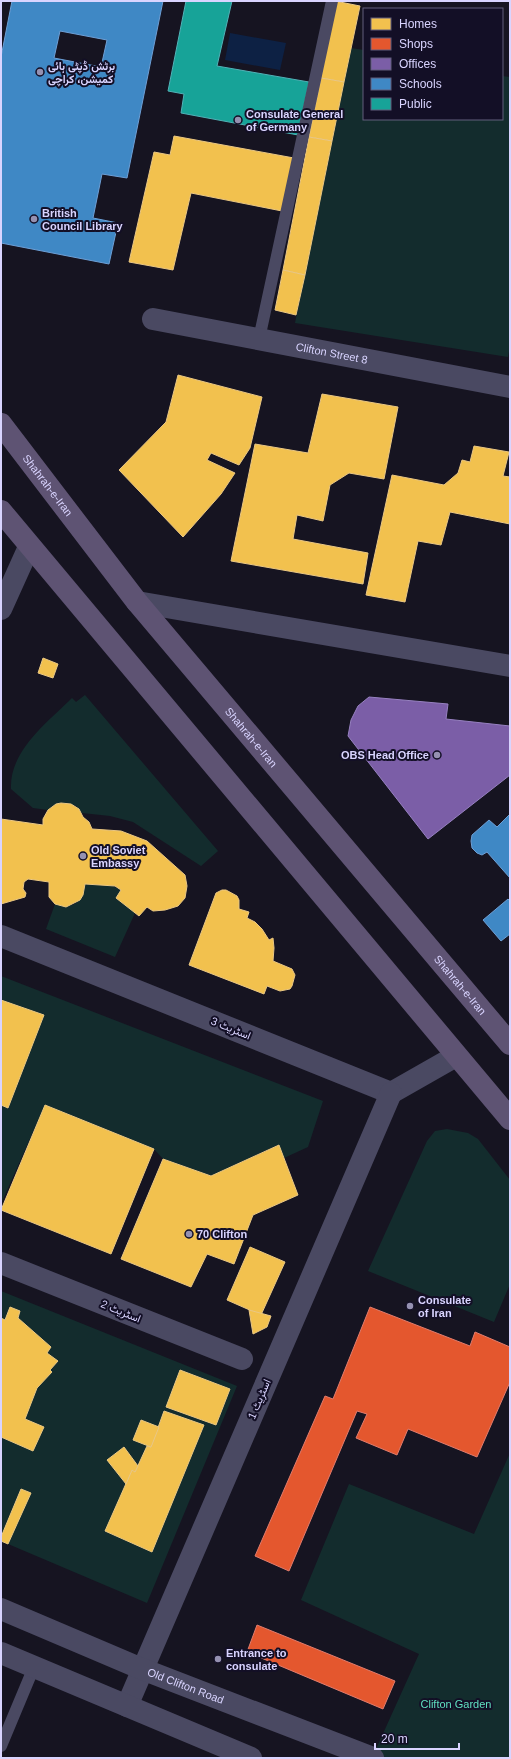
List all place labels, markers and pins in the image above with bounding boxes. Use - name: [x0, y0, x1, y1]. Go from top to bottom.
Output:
- place label: برٹش ڈپٹی ہائی کمیشن، کراچی: [48, 60, 115, 87]
- marker: برٹش ڈپٹی ہائی کمیشن، کراچی: [35, 67, 45, 77]
- place label: Consulate General of Germany: [246, 108, 343, 133]
- marker: Consulate General of Germany: [233, 115, 243, 125]
- place label: British Council Library: [42, 207, 124, 232]
- marker: British Council Library: [29, 214, 39, 224]
- place label: OBS Head Office: [341, 749, 429, 761]
- marker: OBS Head Office: [432, 750, 442, 760]
- place label: Old Soviet Embassy: [91, 844, 146, 869]
- marker: Old Soviet Embassy: [78, 851, 88, 861]
- place label: 70 Clifton: [197, 1228, 247, 1240]
- marker: 70 Clifton: [184, 1229, 194, 1239]
- place label: Consulate of Iran: [418, 1294, 471, 1319]
- marker: Consulate of Iran: [405, 1301, 415, 1311]
- place label: Entrance to consulate: [226, 1647, 287, 1672]
- marker: Entrance to consulate: [213, 1654, 223, 1664]

